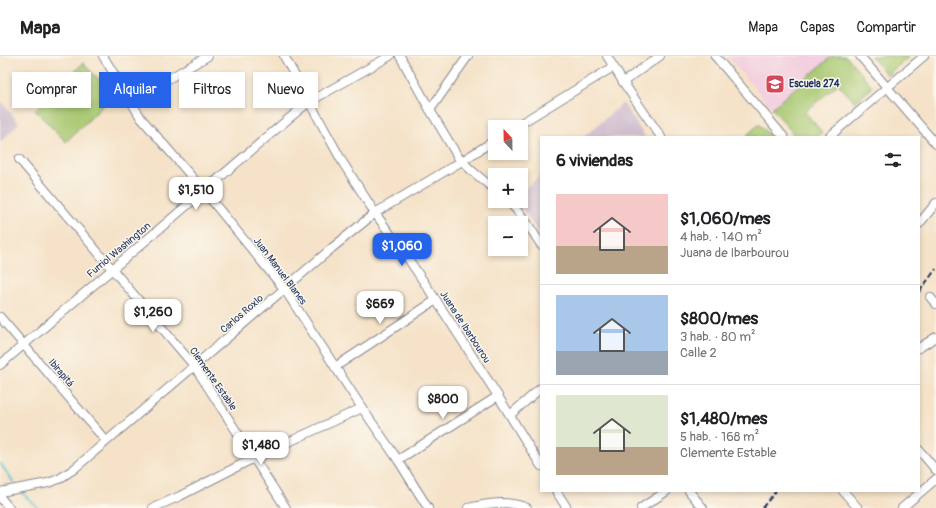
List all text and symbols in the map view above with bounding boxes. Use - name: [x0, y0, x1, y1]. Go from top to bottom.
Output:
- text: Mapa: [20, 16, 60, 40]
- text: Mapa: [748, 19, 778, 36]
- text: Capas: [800, 19, 835, 36]
- text: Compartir: [857, 19, 916, 36]
- chip: Comprar: [12, 72, 91, 108]
- chip: Alquilar: [99, 72, 171, 108]
- chip: Filtros: [179, 72, 245, 108]
- chip: Nuevo: [253, 72, 318, 108]
- school or university icon: Escuela 274: [764, 73, 786, 95]
- place label: Escuela 274: [789, 78, 840, 90]
- north arrow: [488, 120, 528, 160]
- map controls: [488, 120, 528, 256]
- icon: filters: [882, 149, 904, 171]
- text: 6 viviendas: [556, 150, 633, 171]
- button: +: [488, 168, 528, 208]
- pin: $1,510: [163, 177, 229, 211]
- text: $1,510: [178, 182, 214, 198]
- text: $1,060/mes: [680, 208, 770, 229]
- icon: home: [588, 210, 636, 258]
- button: −: [488, 216, 528, 256]
- street label: Furriol Washington: [85, 220, 154, 280]
- text: 4 hab. · 140 m²: [680, 229, 762, 245]
- pin: $1,060: [369, 233, 435, 267]
- street label: Juan Manuel Blanes: [251, 235, 310, 307]
- text: $1,060: [382, 238, 422, 254]
- text: Juana de Ibarbourou: [680, 245, 789, 261]
- street label: Juana de Ibarbourou: [437, 289, 493, 365]
- pin: $669: [356, 291, 404, 325]
- street label: Carlos Roxlo: [218, 292, 266, 336]
- text: $669: [366, 296, 394, 312]
- pin: $1,260: [120, 299, 186, 333]
- text: $1,260: [133, 304, 173, 320]
- text: $800/mes: [680, 308, 758, 329]
- icon: home: [588, 311, 636, 359]
- text: 3 hab. · 80 m²: [680, 329, 756, 345]
- street label: Clemente Estable: [187, 345, 239, 413]
- text: Calle 2: [680, 345, 717, 361]
- street label: Ibirapitá: [46, 357, 76, 390]
- pin: $800: [419, 386, 467, 420]
- text: $800: [427, 391, 459, 407]
- text: $1,480/mes: [680, 408, 767, 429]
- icon: home: [588, 411, 636, 459]
- text: 5 hab. · 168 m²: [680, 429, 759, 445]
- pin: $1,480: [228, 432, 294, 466]
- text: $1,480: [242, 437, 280, 453]
- text: Clemente Estable: [680, 445, 777, 461]

